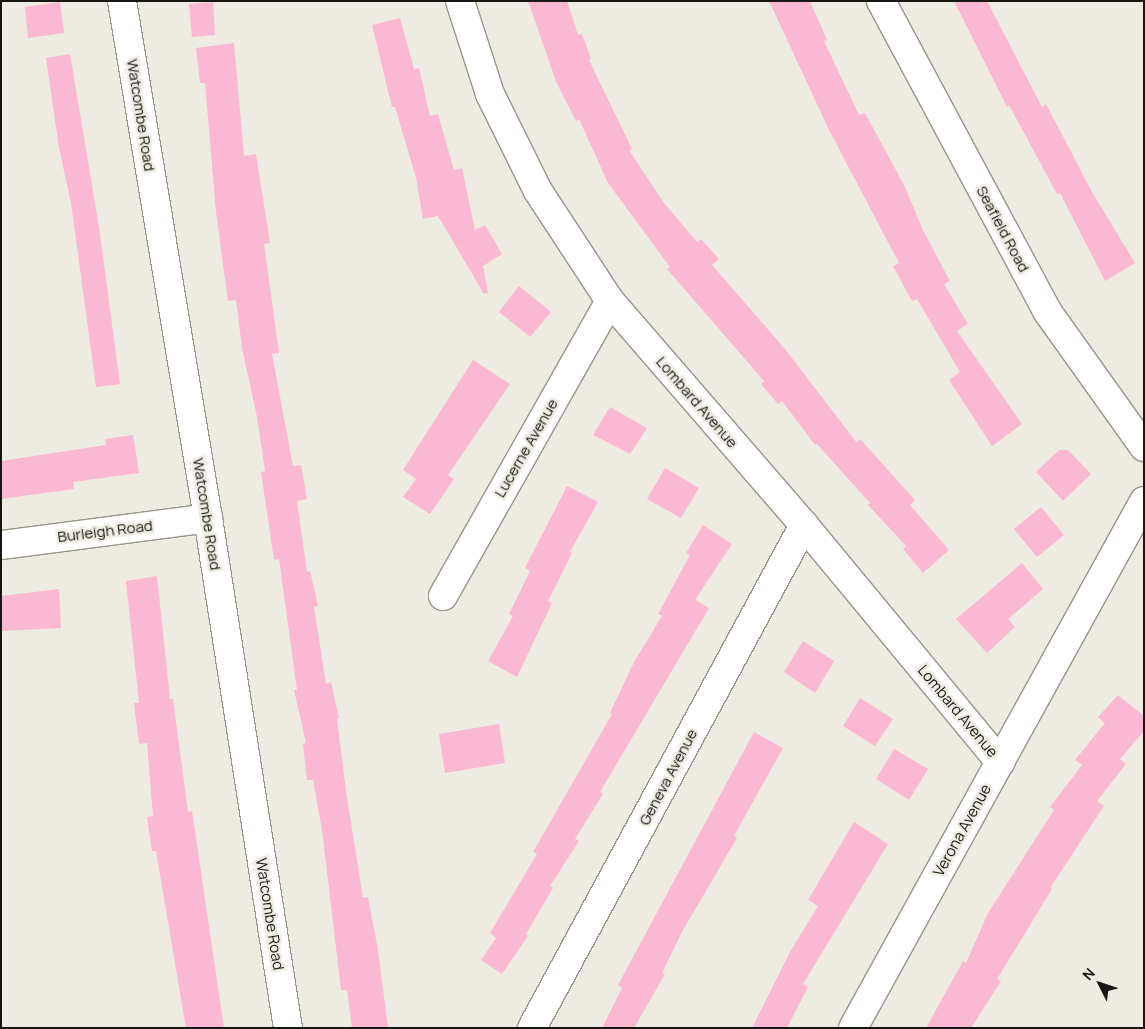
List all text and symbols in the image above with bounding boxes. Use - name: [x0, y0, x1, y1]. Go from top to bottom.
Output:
- street label: Watcombe Road: [123, 58, 159, 172]
- street label: Seafield Road: [973, 183, 1033, 275]
- street label: Lombard Avenue: [652, 353, 742, 451]
- street label: Lucerne Avenue: [491, 396, 561, 500]
- street label: Watcombe Road: [189, 457, 225, 571]
- street label: Burleigh Road: [56, 516, 154, 546]
- street label: Lombard Avenue: [914, 661, 1002, 761]
- street label: Geneva Avenue: [635, 726, 701, 828]
- street label: Verona Avenue: [929, 781, 995, 879]
- street label: Watcombe Road: [252, 857, 288, 971]
- north arrow: [1075, 959, 1125, 1009]
- text: N: [1078, 964, 1099, 984]

